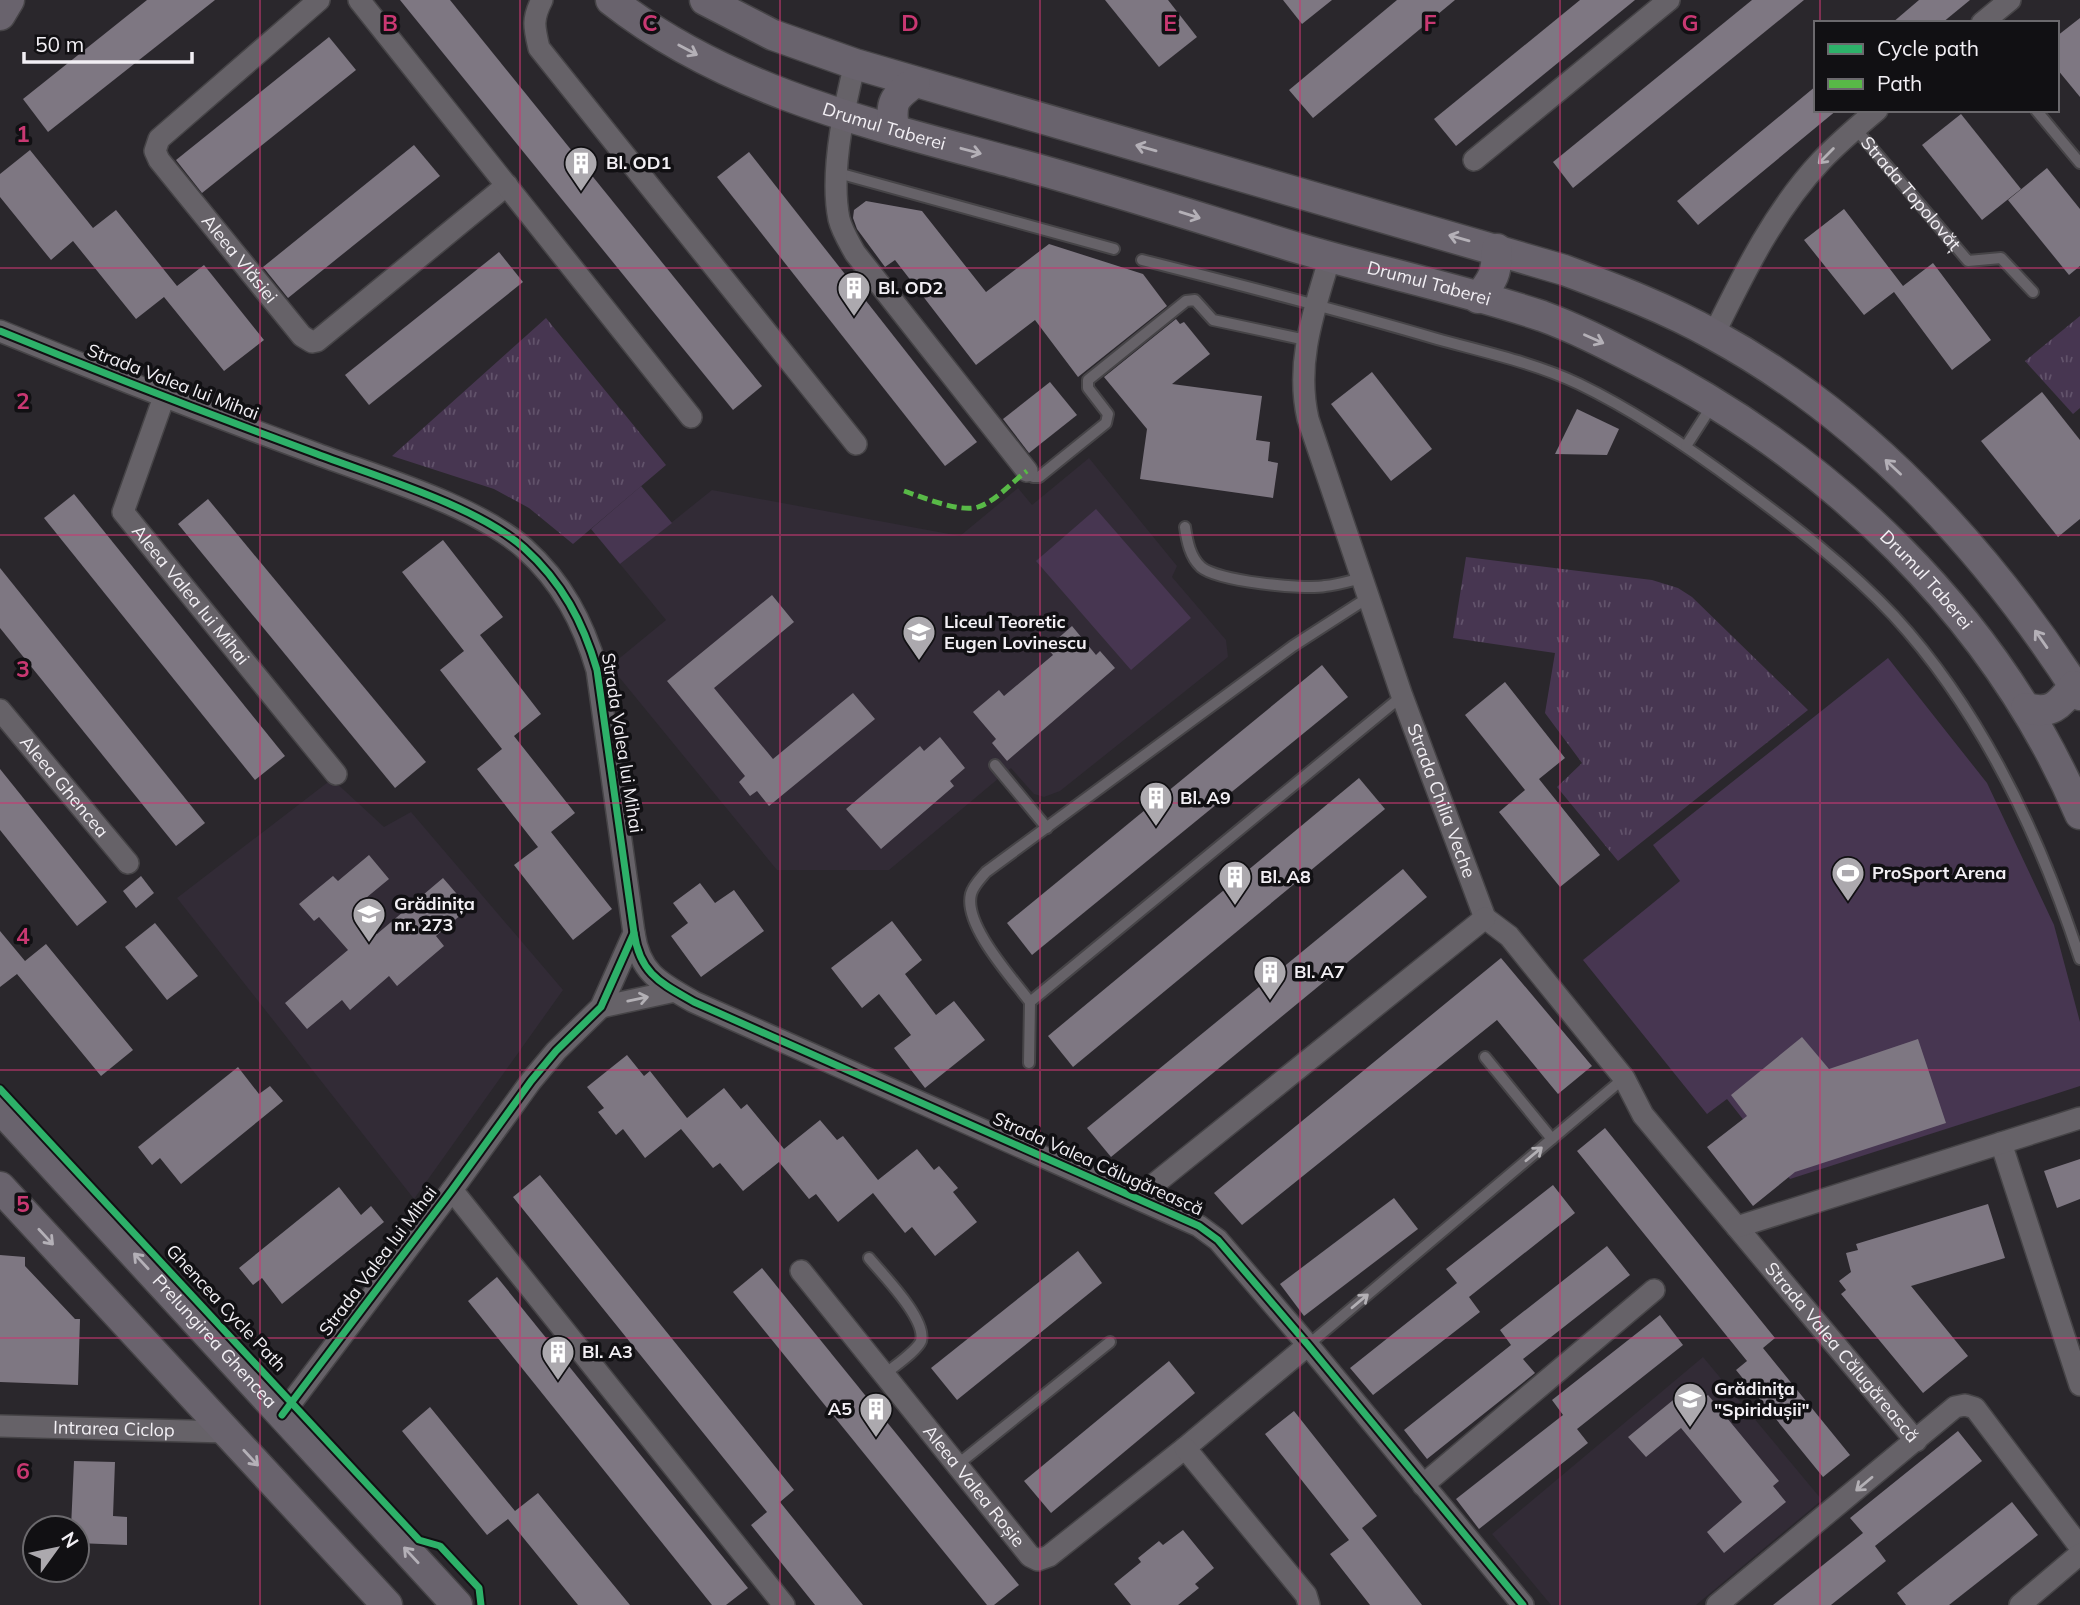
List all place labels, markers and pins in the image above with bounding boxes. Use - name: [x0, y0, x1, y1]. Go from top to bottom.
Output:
- building icon: Bl. OD1: [562, 144, 600, 193]
- place label: Bl. OD1: [606, 151, 671, 174]
- building icon: Bl. OD2: [835, 269, 873, 318]
- place label: Bl. OD2: [878, 276, 943, 299]
- place label: Liceul Teoretic Eugen Lovinescu: [944, 610, 1087, 654]
- school or university icon: Liceul Teoretic Eugen Lovinescu: [900, 613, 938, 662]
- building icon: Bl. A9: [1137, 779, 1175, 828]
- place label: Bl. A9: [1180, 786, 1231, 809]
- sports icon: ProSport Arena: [1829, 854, 1867, 903]
- building icon: Bl. A8: [1216, 858, 1254, 907]
- place label: ProSport Arena: [1872, 861, 2006, 884]
- place label: Bl. A8: [1260, 865, 1311, 888]
- place label: Grădinița nr. 273: [394, 892, 475, 936]
- school or university icon: Grădinița nr. 273: [350, 895, 388, 944]
- building icon: Bl. A7: [1251, 953, 1289, 1002]
- place label: Bl. A7: [1294, 960, 1345, 983]
- building icon: Bl. A3: [539, 1333, 577, 1382]
- place label: Bl. A3: [582, 1340, 633, 1363]
- place label: Grădiniţa "Spiridușii": [1714, 1377, 1810, 1421]
- school or university icon: Grădiniţa "Spiridușii": [1671, 1380, 1709, 1429]
- building icon: A5: [857, 1390, 895, 1439]
- place label: A5: [828, 1397, 852, 1420]

